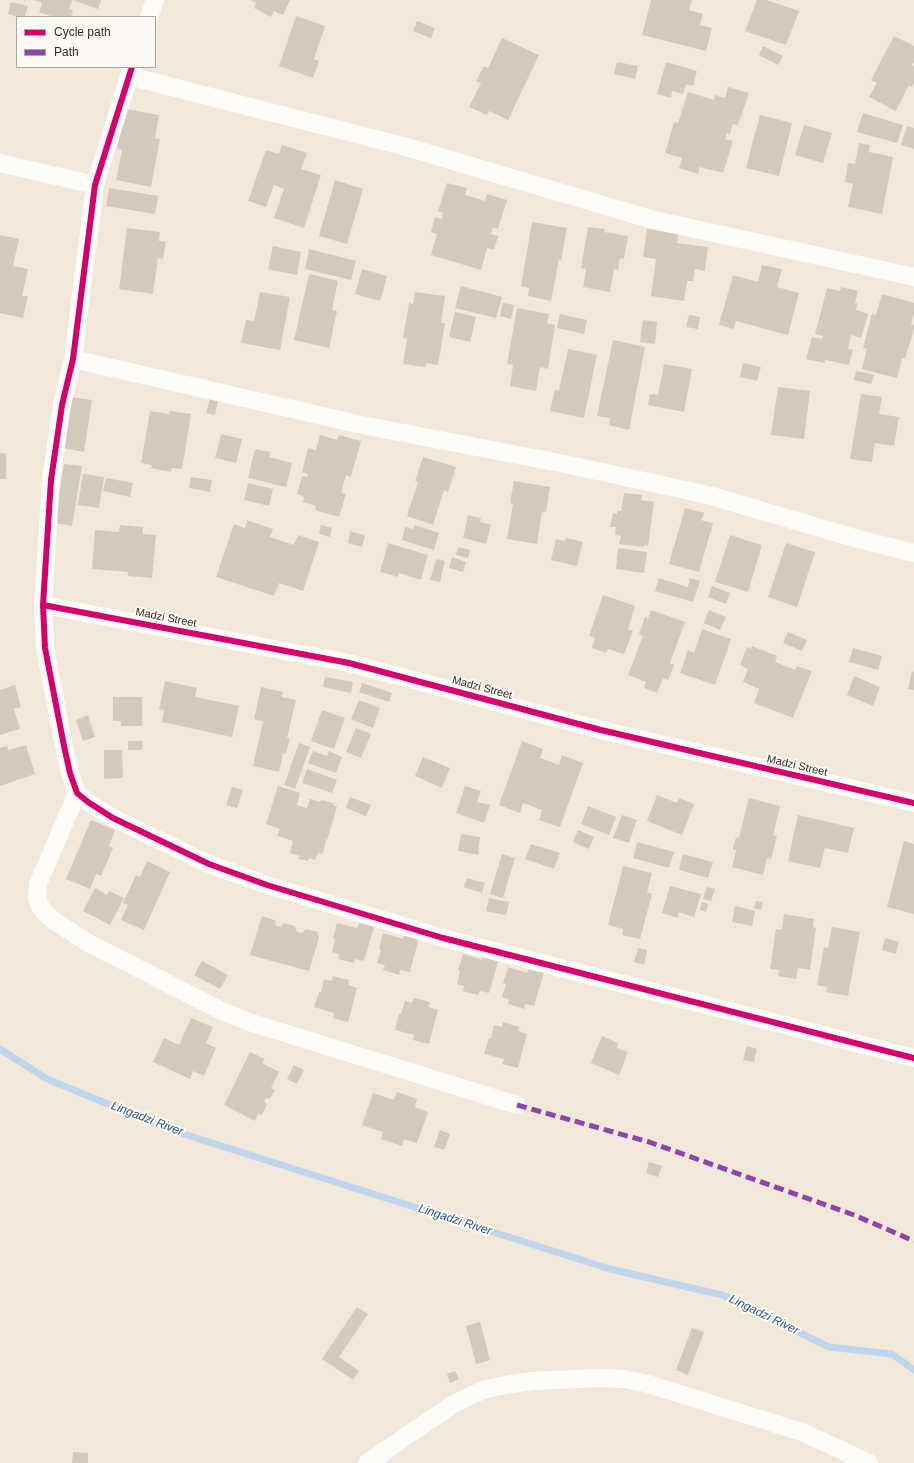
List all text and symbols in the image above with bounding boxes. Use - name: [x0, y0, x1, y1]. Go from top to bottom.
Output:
- legend: [16, 16, 156, 68]
- text: Cycle path: [54, 25, 111, 39]
- text: Path: [54, 45, 79, 59]
- street label: Madzi Street: [134, 606, 198, 630]
- street label: Madzi Street: [450, 674, 514, 702]
- street label: Madzi Street: [765, 753, 829, 779]
- water label: Lingadzi River: [109, 1099, 185, 1139]
- water label: Lingadzi River: [417, 1201, 493, 1239]
- water label: Lingadzi River: [727, 1292, 801, 1338]

